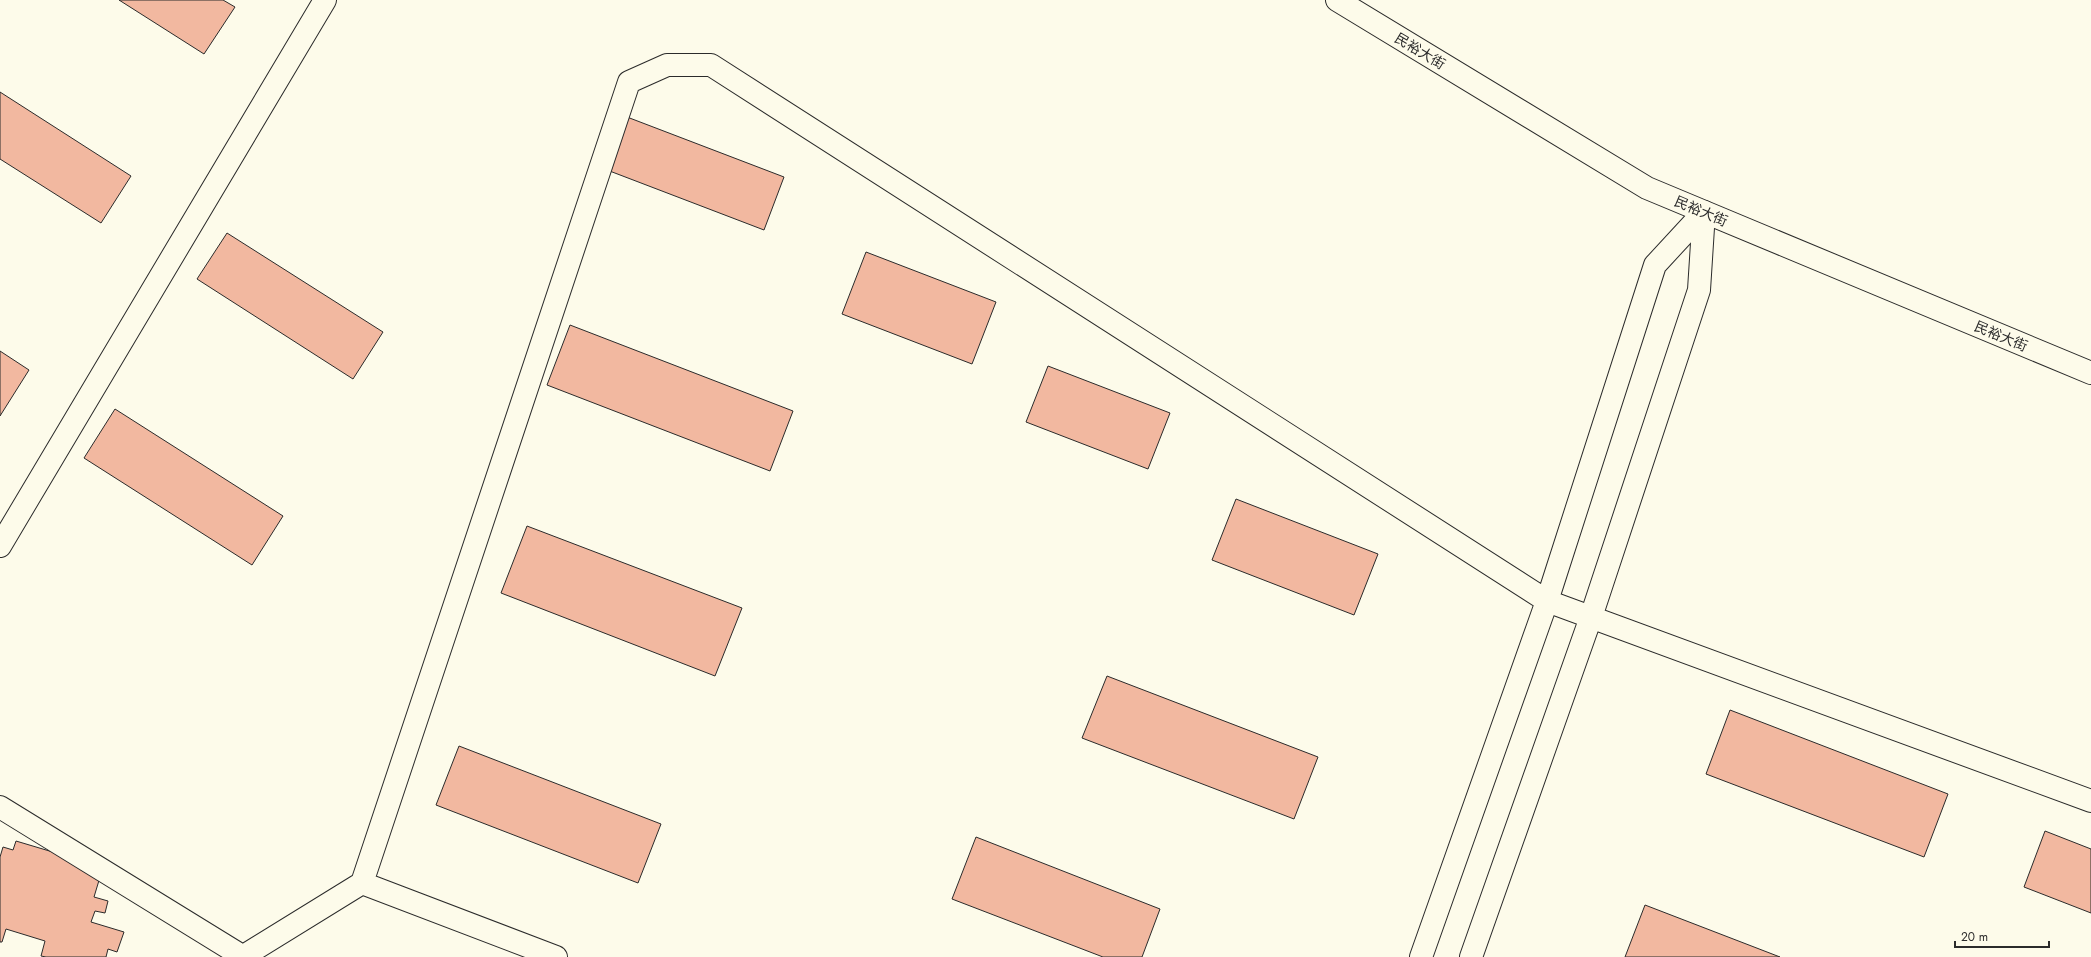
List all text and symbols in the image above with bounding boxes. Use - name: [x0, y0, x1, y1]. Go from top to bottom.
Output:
- street label: 民裕大街: [1391, 28, 1449, 74]
- street label: 民裕大街: [1671, 191, 1731, 231]
- street label: 民裕大街: [1971, 316, 2031, 356]
- scale bar: [1955, 923, 2049, 949]
- text: 20 m: [1961, 928, 1988, 946]

